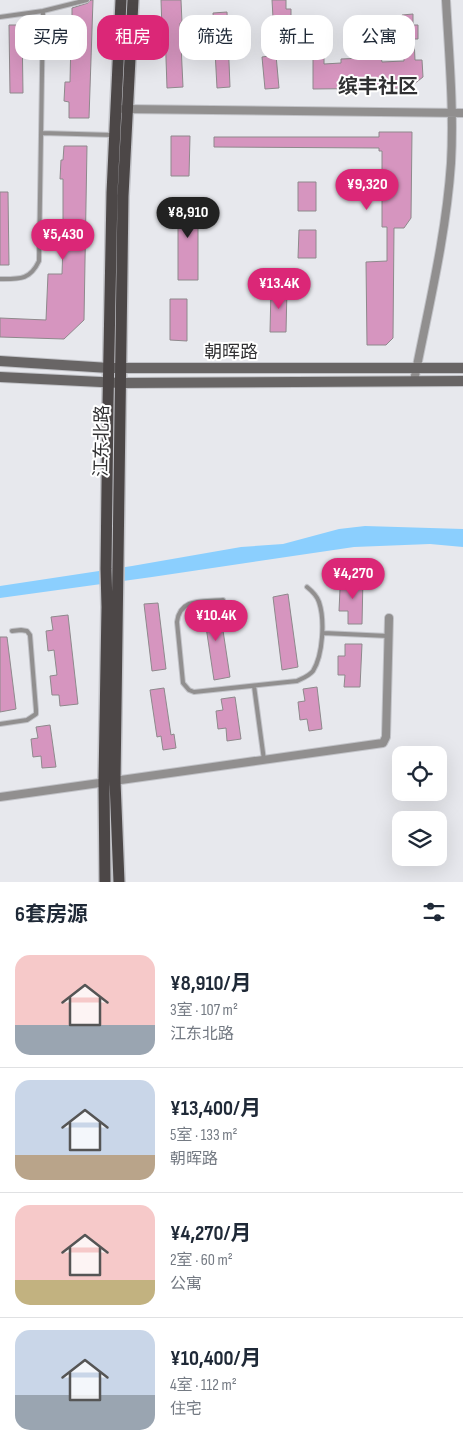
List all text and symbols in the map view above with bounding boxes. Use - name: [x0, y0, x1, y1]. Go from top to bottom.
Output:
- chip: 买房: [15, 15, 87, 60]
- chip: 租房: [97, 15, 169, 60]
- chip: 筛选: [179, 15, 251, 60]
- chip: 新上: [261, 15, 333, 60]
- chip: 公寓: [343, 15, 415, 60]
- district label: 缤丰社区: [338, 75, 418, 99]
- pin: ¥9,320: [326, 168, 408, 211]
- text: ¥9,320: [346, 175, 388, 194]
- pin: ¥8,910: [147, 196, 229, 239]
- text: ¥8,910: [168, 203, 208, 222]
- pin: ¥5,430: [22, 218, 104, 261]
- text: ¥5,430: [42, 225, 84, 244]
- pin: ¥13.4K: [238, 268, 320, 310]
- text: ¥13.4K: [259, 274, 299, 293]
- street label: 朝晖路: [204, 342, 258, 363]
- street label: 江东北路: [91, 405, 113, 477]
- pin: ¥4,270: [312, 558, 394, 600]
- text: ¥4,270: [333, 564, 373, 583]
- pin: ¥10.4K: [175, 600, 257, 642]
- text: ¥10.4K: [196, 606, 236, 625]
- map controls: [392, 746, 447, 866]
- button: locate: [392, 746, 447, 801]
- button: layers: [392, 811, 447, 866]
- icon: filters: [420, 898, 448, 926]
- text: 6套房源: [15, 902, 88, 927]
- text: ¥8,910/月: [170, 971, 252, 996]
- icon: home: [55, 975, 115, 1035]
- text: 3室 · 107 m²: [170, 1001, 238, 1020]
- text: 江东北路: [170, 1025, 234, 1044]
- text: ¥13,400/月: [170, 1096, 261, 1121]
- icon: home: [55, 1100, 115, 1160]
- text: 5室 · 133 m²: [170, 1126, 238, 1145]
- text: 朝晖路: [170, 1150, 218, 1169]
- text: ¥4,270/月: [170, 1221, 251, 1246]
- icon: home: [55, 1225, 115, 1285]
- text: 2室 · 60 m²: [170, 1251, 233, 1270]
- text: 公寓: [170, 1275, 202, 1294]
- text: ¥10,400/月: [170, 1346, 261, 1371]
- icon: home: [55, 1350, 115, 1410]
- text: 4室 · 112 m²: [170, 1376, 237, 1395]
- text: 住宅: [170, 1400, 202, 1419]

